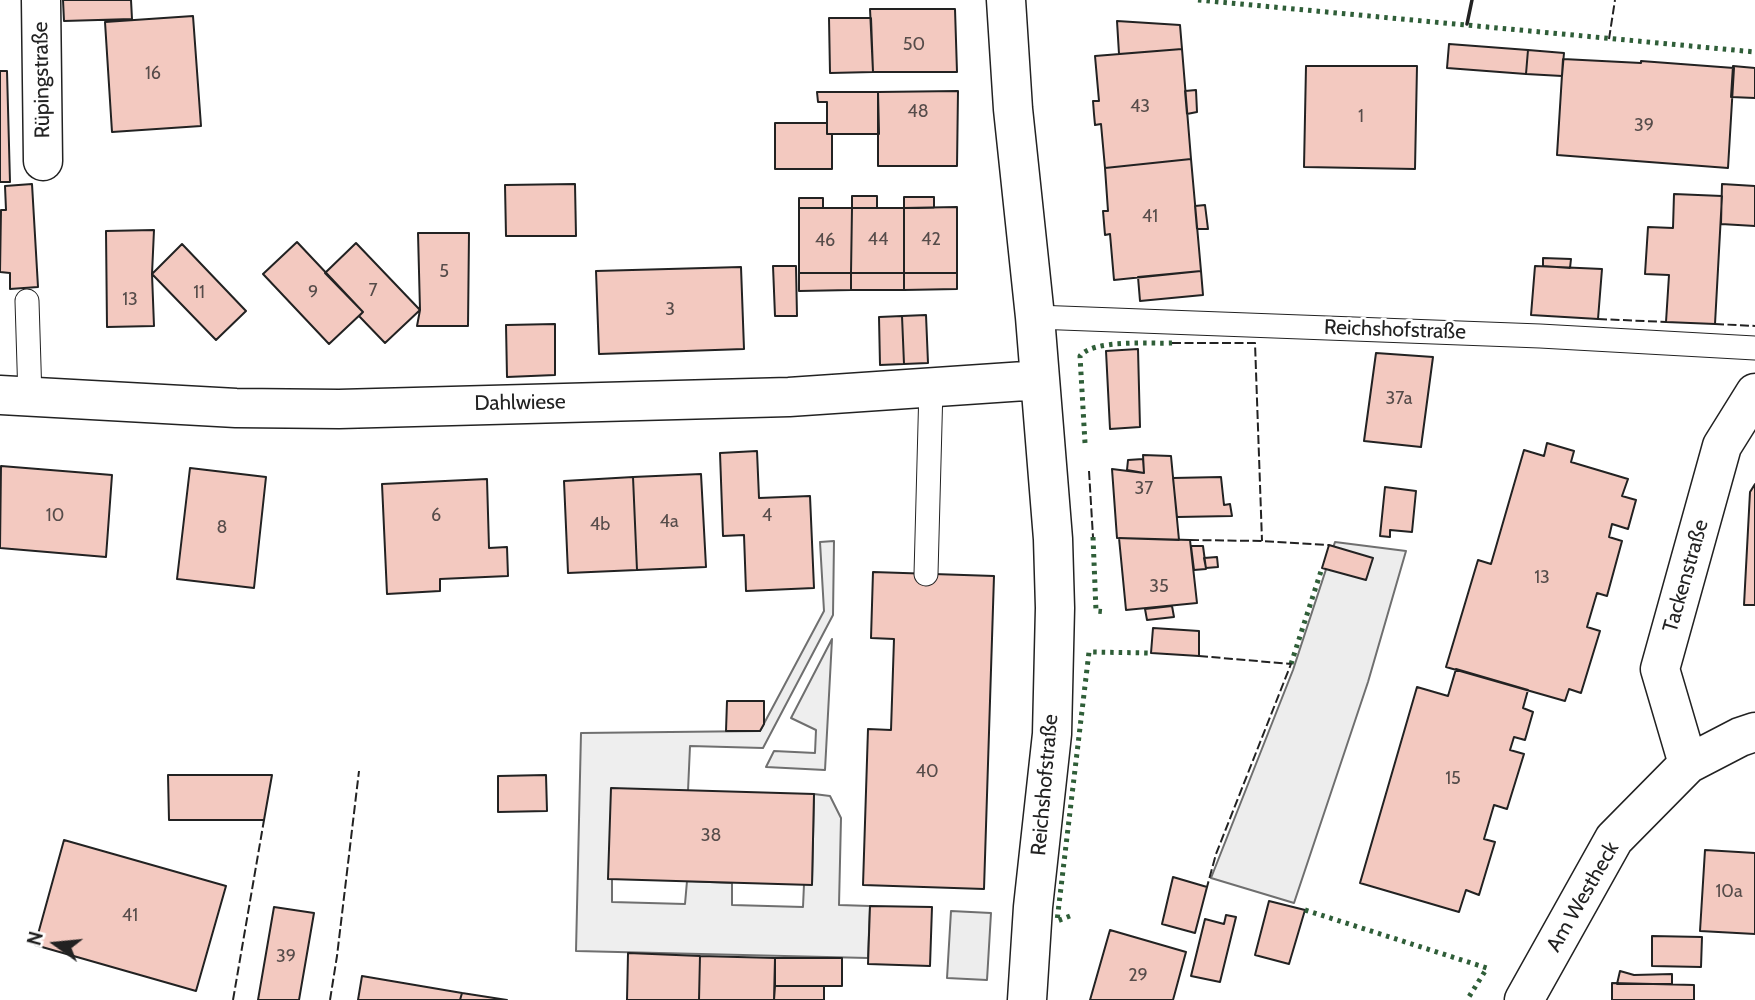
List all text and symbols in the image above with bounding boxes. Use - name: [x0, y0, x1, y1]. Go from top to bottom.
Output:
- street label: Rüpingstraße: [28, 21, 56, 139]
- house number: 50: [903, 34, 925, 56]
- house number: 16: [145, 63, 161, 85]
- house number: 43: [1130, 96, 1150, 118]
- house number: 48: [907, 101, 929, 123]
- house number: 1: [1358, 106, 1364, 128]
- house number: 39: [1634, 115, 1654, 137]
- house number: 41: [1142, 206, 1158, 228]
- house number: 44: [868, 229, 888, 251]
- house number: 42: [921, 229, 941, 251]
- house number: 46: [815, 230, 835, 252]
- house number: 5: [439, 261, 449, 283]
- house number: 7: [368, 280, 378, 302]
- house number: 11: [193, 282, 205, 304]
- house number: 9: [308, 282, 318, 304]
- house number: 13: [122, 289, 138, 311]
- house number: 3: [665, 299, 675, 321]
- street label: Reichshofstraße: [1324, 315, 1466, 345]
- house number: 37a: [1386, 388, 1412, 410]
- street label: Dahlwiese: [474, 390, 566, 416]
- house number: 37: [1135, 478, 1153, 500]
- house number: 10: [46, 505, 64, 527]
- house number: 6: [431, 505, 441, 527]
- house number: 4: [762, 505, 772, 527]
- house number: 4a: [659, 511, 679, 533]
- house number: 4b: [590, 514, 610, 536]
- house number: 8: [217, 517, 227, 539]
- street label: Tackenstraße: [1658, 517, 1714, 635]
- house number: 13: [1534, 567, 1550, 589]
- house number: 35: [1149, 576, 1169, 598]
- street label: Reichshofstraße: [1026, 713, 1064, 857]
- house number: 40: [916, 761, 938, 783]
- house number: 15: [1445, 768, 1461, 790]
- house number: 38: [701, 825, 721, 847]
- street label: Am Westheck: [1541, 838, 1625, 956]
- house number: 10a: [1715, 881, 1743, 903]
- house number: 41: [122, 905, 138, 927]
- north arrow: [21, 909, 91, 979]
- text: N: [22, 929, 48, 948]
- house number: 39: [276, 946, 296, 968]
- house number: 29: [1128, 965, 1148, 987]

